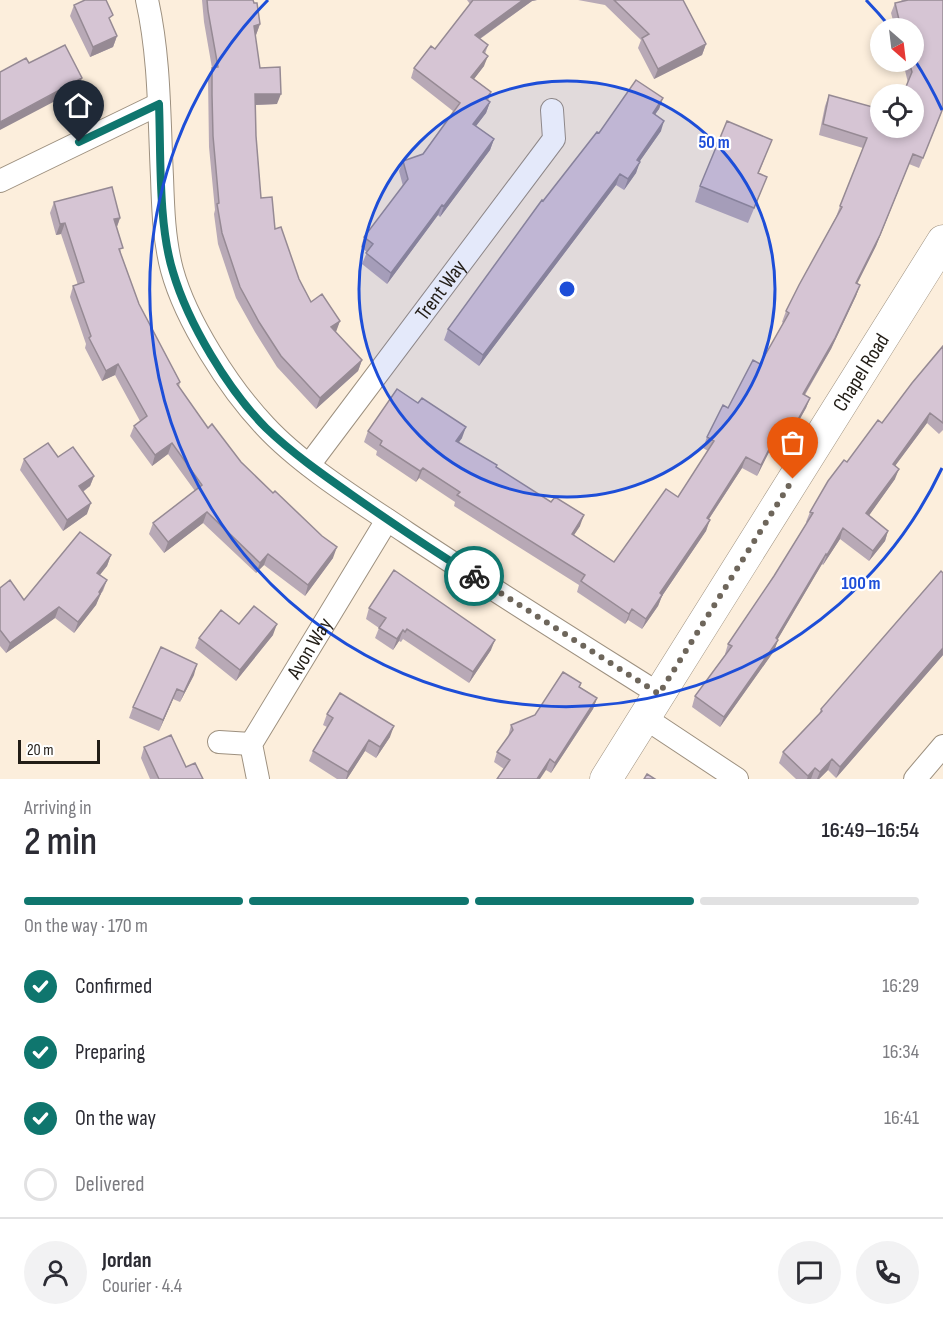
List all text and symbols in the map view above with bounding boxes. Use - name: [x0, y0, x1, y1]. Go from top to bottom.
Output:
- north arrow: [870, 18, 924, 72]
- map controls: [870, 18, 924, 138]
- pin: [53, 80, 104, 142]
- button: locate: [870, 84, 924, 138]
- icon: home: [62, 89, 95, 122]
- text: 50 m: [698, 132, 730, 153]
- street label: Trent Way: [410, 255, 471, 325]
- centre of rings: [557, 279, 577, 299]
- street label: Chapel Road: [827, 329, 894, 416]
- pin: [767, 417, 818, 479]
- icon: bag: [776, 426, 809, 459]
- courier: [444, 546, 504, 606]
- icon: bike: [458, 560, 491, 593]
- text: 100 m: [842, 573, 881, 594]
- street label: Avon Way: [281, 613, 337, 684]
- scale bar: [18, 737, 100, 764]
- text: 20 m: [27, 741, 54, 760]
- text: Arriving in: [24, 796, 92, 820]
- text: 16:49–16:54: [822, 817, 919, 844]
- text: 2 min: [24, 819, 97, 866]
- text: On the way · 170 m: [24, 914, 148, 938]
- icon: check: [24, 970, 57, 1003]
- text: Confirmed: [75, 973, 152, 1000]
- text: 16:29: [882, 974, 919, 998]
- icon: check: [24, 1036, 57, 1069]
- text: Preparing: [75, 1039, 145, 1066]
- text: 16:34: [883, 1040, 919, 1064]
- icon: check: [24, 1102, 57, 1135]
- text: On the way: [75, 1105, 156, 1132]
- text: 16:41: [884, 1106, 919, 1130]
- text: Delivered: [75, 1171, 144, 1198]
- button: person: [24, 1241, 87, 1304]
- button: chat: [778, 1241, 841, 1304]
- button: phone: [856, 1241, 919, 1304]
- text: Jordan: [102, 1247, 151, 1274]
- text: Courier · 4.4: [102, 1274, 182, 1298]

